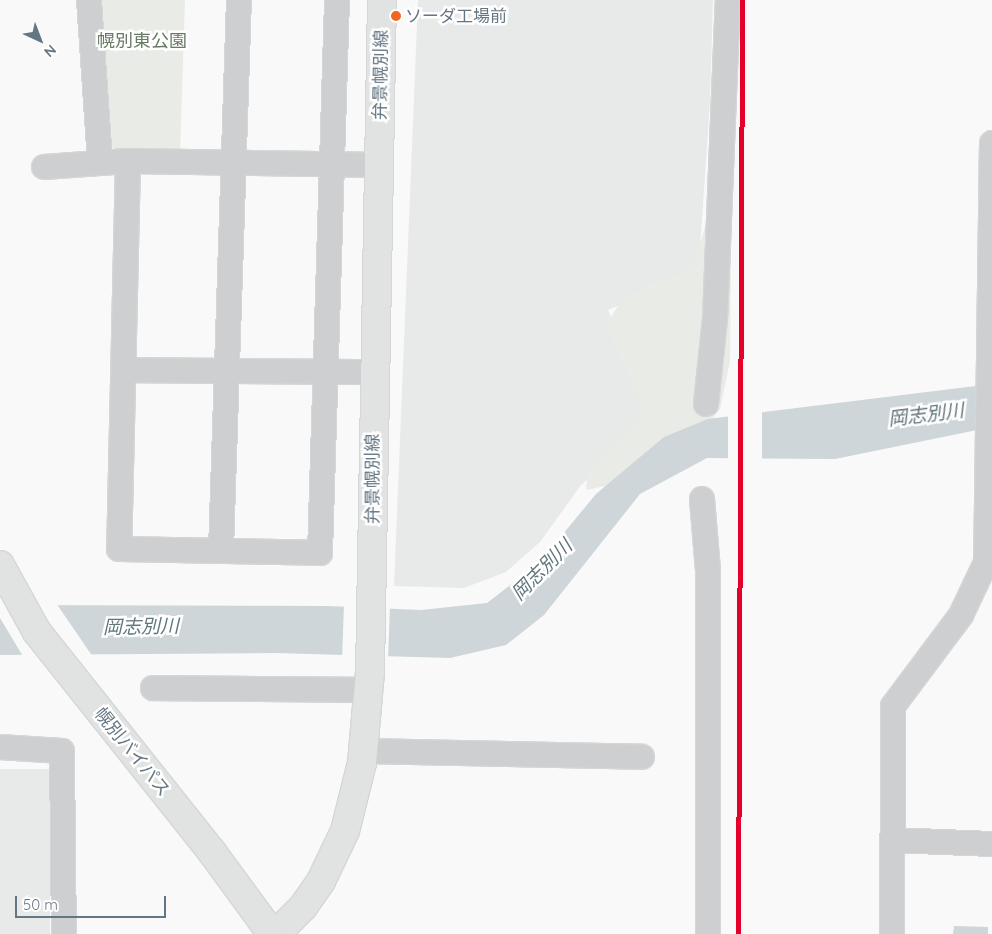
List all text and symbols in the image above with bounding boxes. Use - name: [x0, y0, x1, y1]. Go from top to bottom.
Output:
- place label: ソーダ工場前: [405, 6, 507, 26]
- marker: ソーダ工場前: [391, 11, 401, 21]
- north arrow: [15, 15, 65, 65]
- park label: 幌別東公園: [97, 30, 187, 52]
- street label: 弁景幌別線: [369, 30, 393, 120]
- text: N: [40, 41, 60, 61]
- water label: 岡志別川: [887, 399, 965, 431]
- street label: 弁景幌別線: [362, 434, 384, 524]
- water label: 岡志別川: [507, 535, 577, 605]
- water label: 岡志別川: [103, 615, 179, 639]
- street label: 幌別バイパス: [90, 703, 174, 801]
- scale bar: [18, 886, 169, 918]
- text: 50 m: [23, 895, 58, 914]

